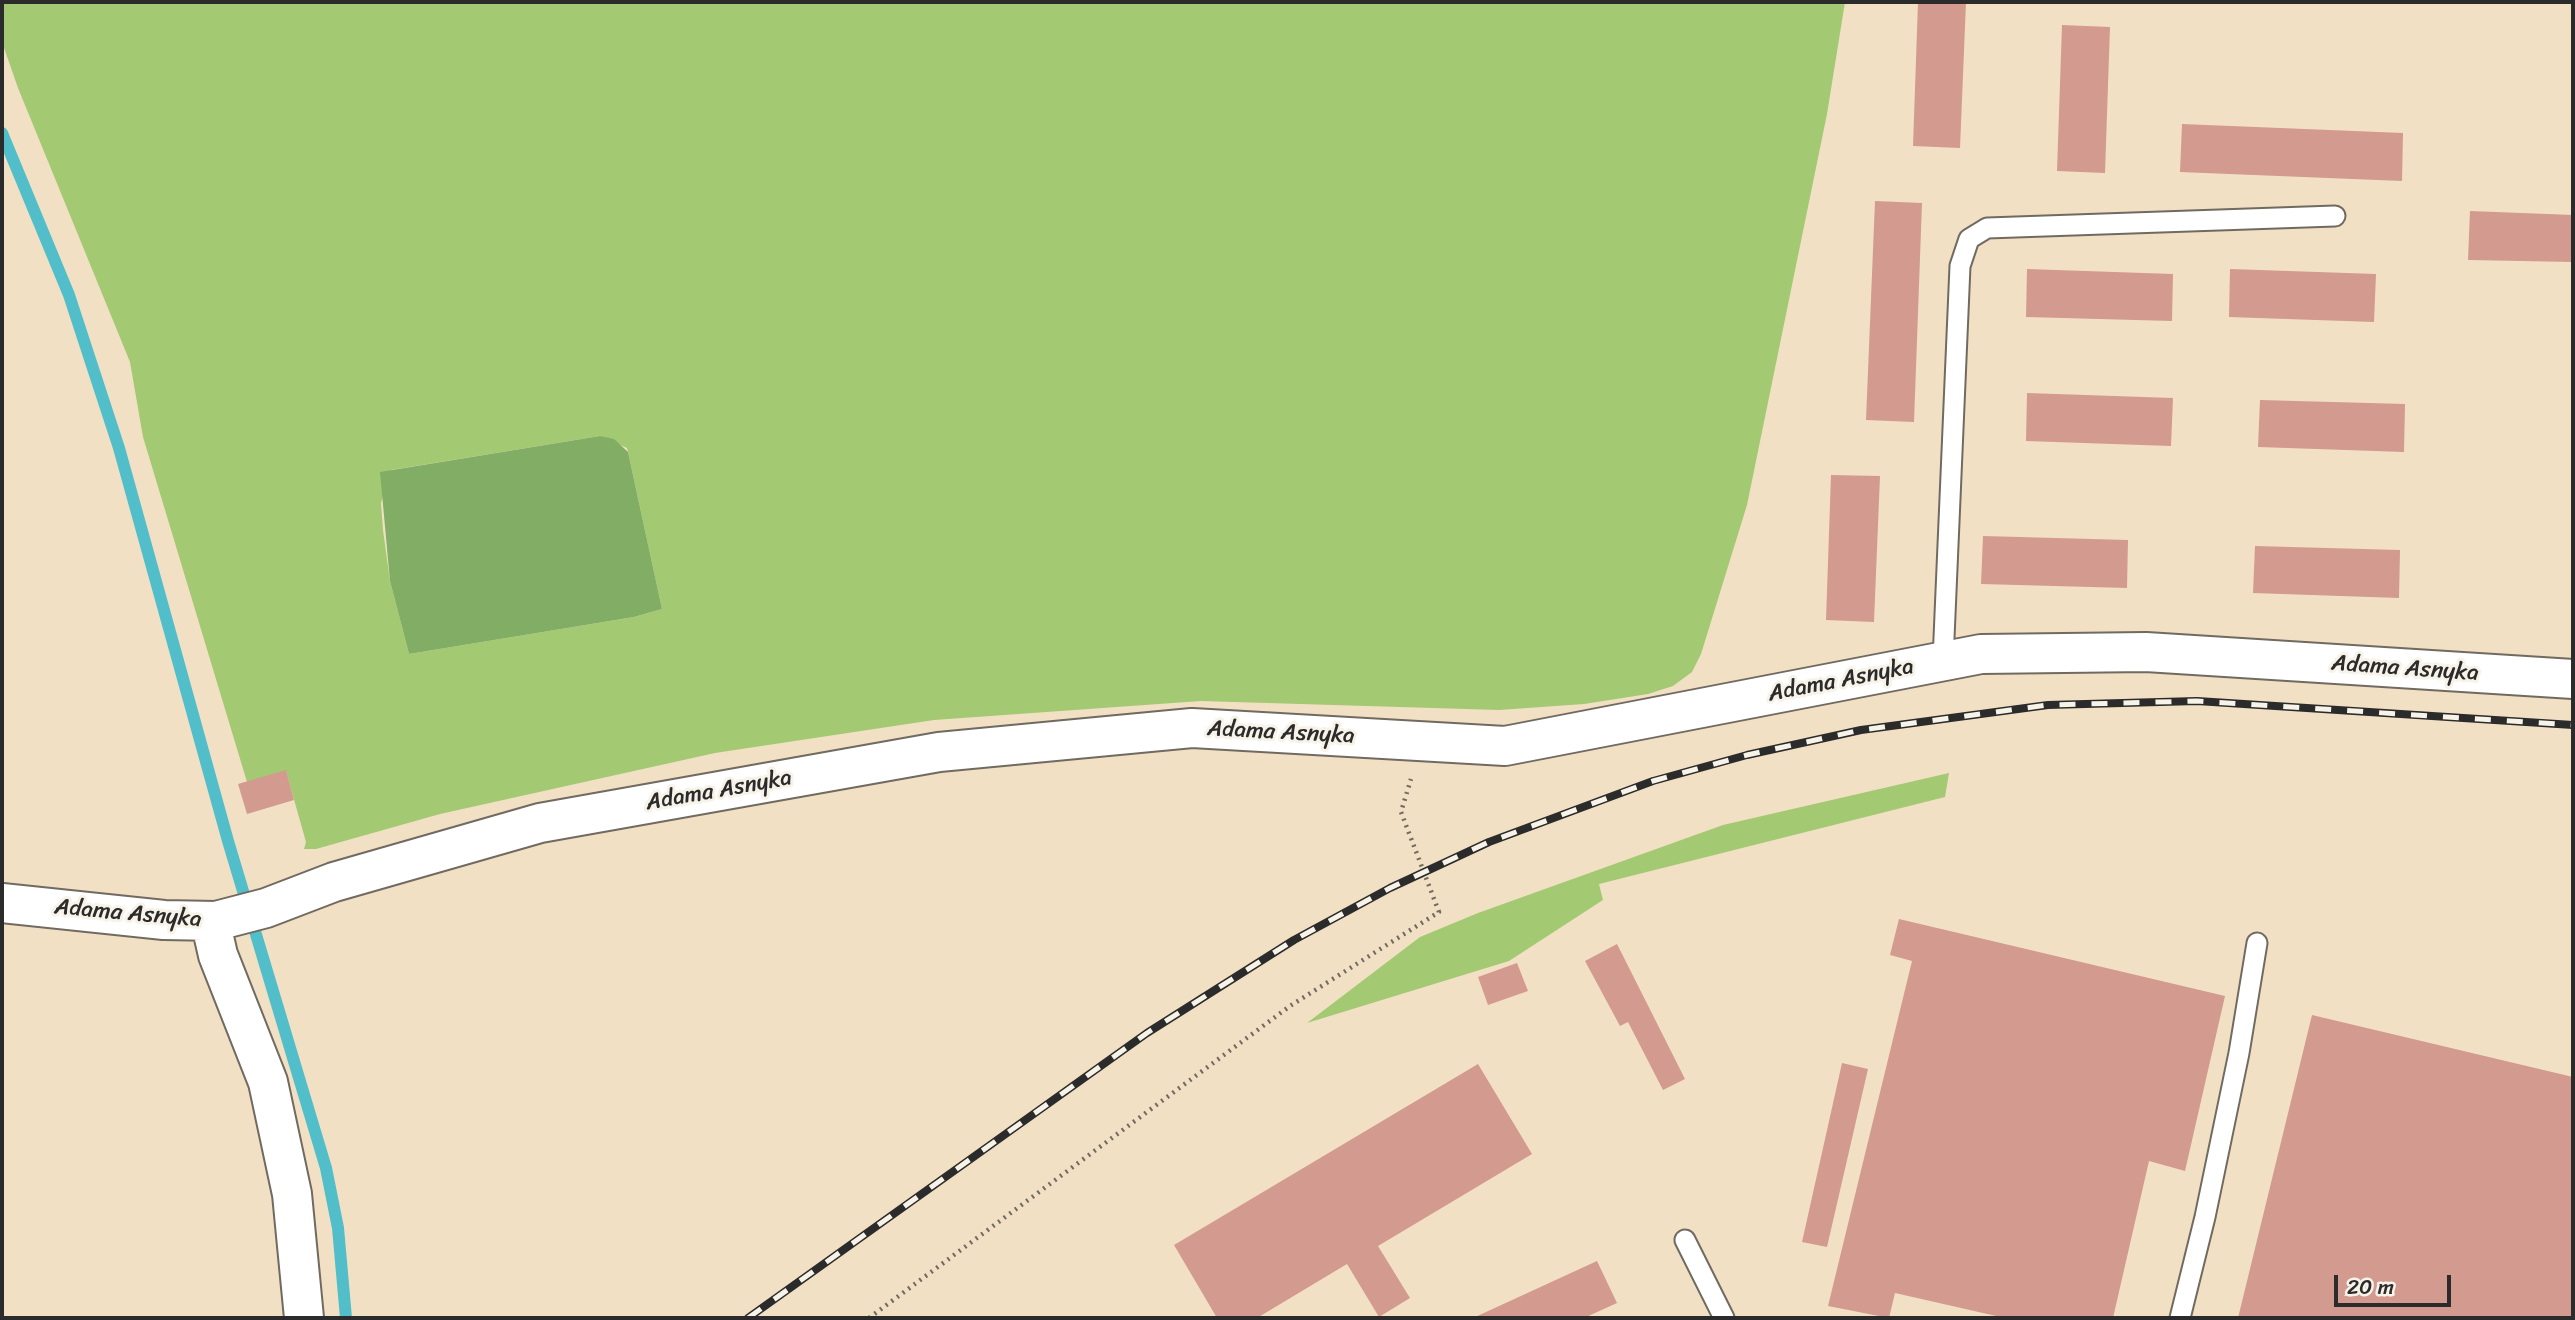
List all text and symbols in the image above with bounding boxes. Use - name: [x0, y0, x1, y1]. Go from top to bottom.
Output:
- street label: Adama Asnyka: [2330, 650, 2480, 688]
- street label: Adama Asnyka: [1766, 653, 1916, 709]
- street label: Adama Asnyka: [1207, 715, 1355, 751]
- street label: Adama Asnyka: [644, 765, 794, 817]
- street label: Adama Asnyka: [53, 894, 203, 934]
- scale bar: [2337, 1260, 2454, 1304]
- text: 20 m: [2347, 1268, 2394, 1306]

